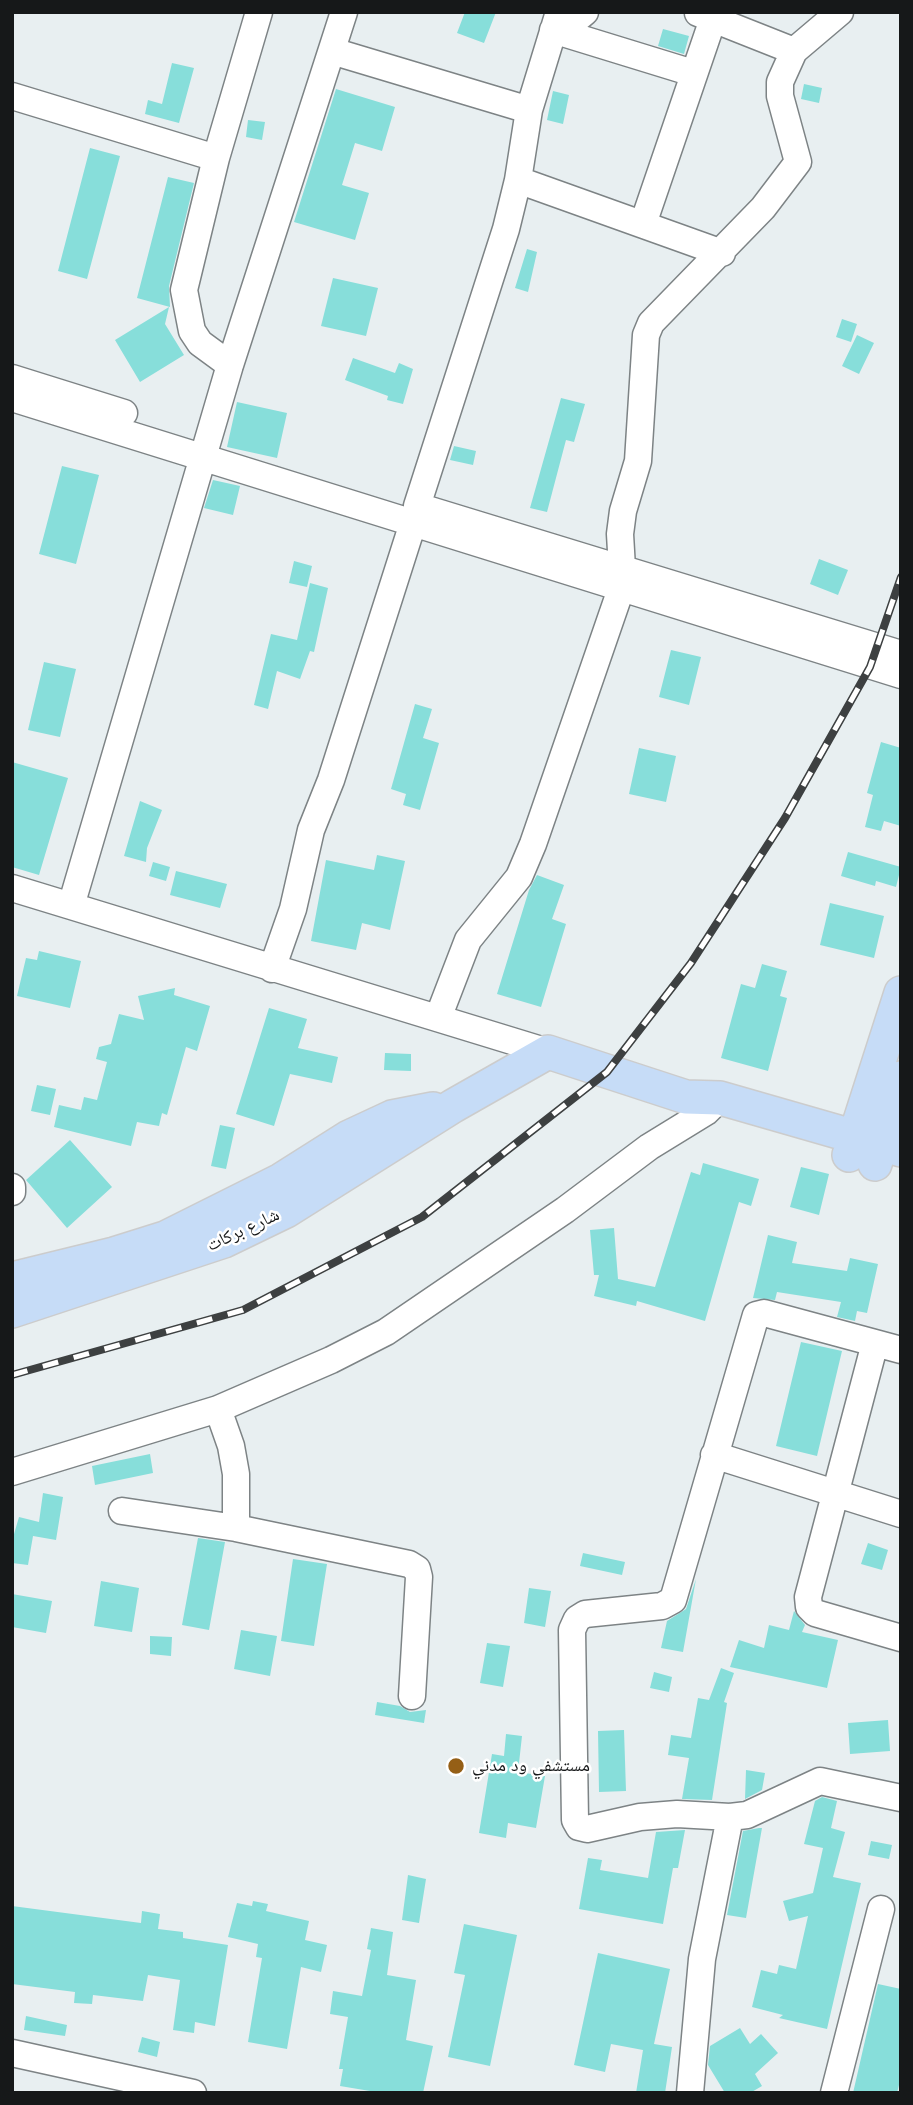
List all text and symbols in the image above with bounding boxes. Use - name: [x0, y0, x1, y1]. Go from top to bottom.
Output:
- street label: شارع بركات: [203, 1204, 283, 1256]
- place label: مستشفي ود مدني: [472, 1755, 590, 1777]
- marker: مستشفي ود مدني: [446, 1756, 466, 1776]

